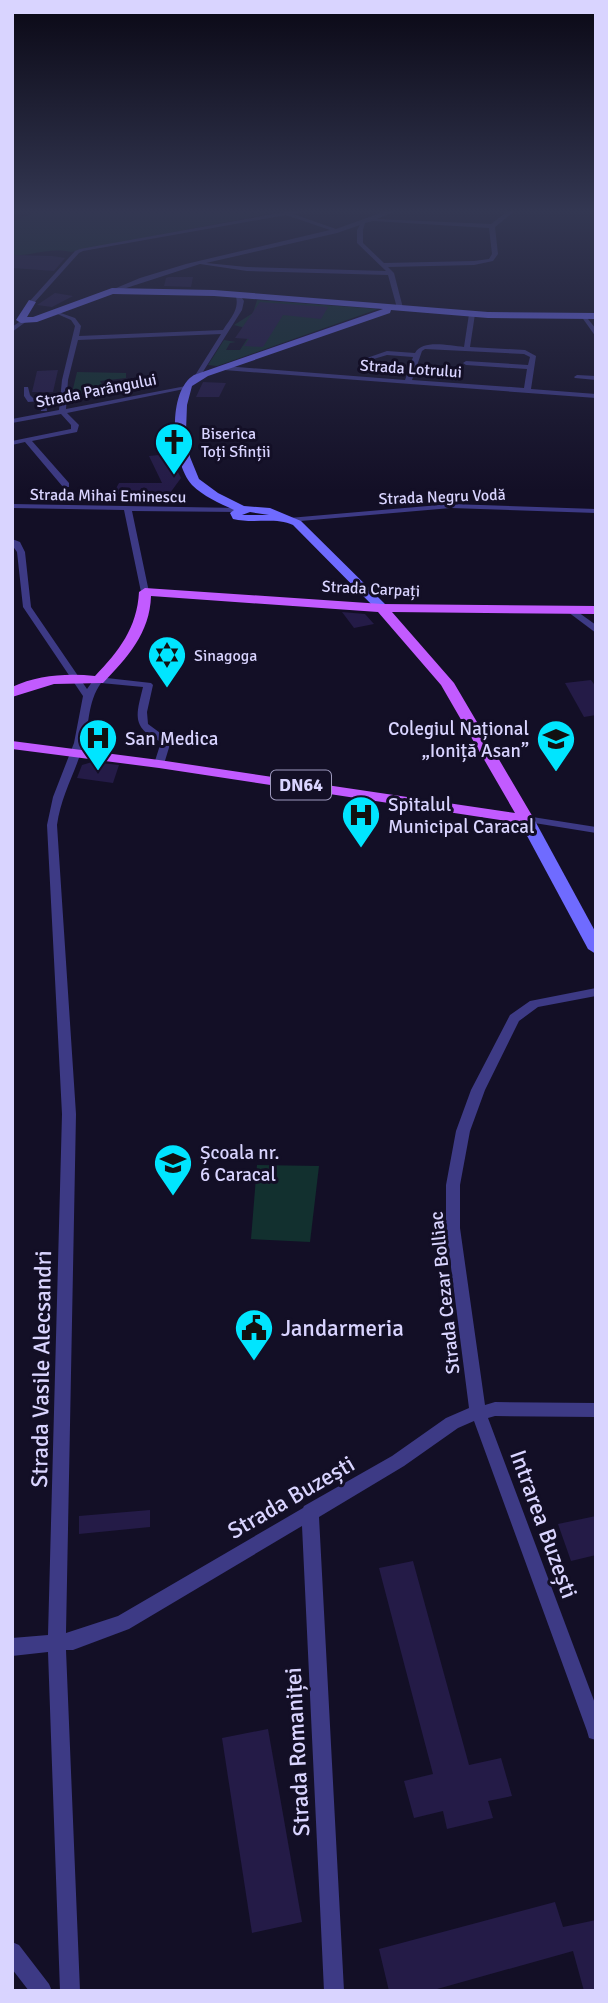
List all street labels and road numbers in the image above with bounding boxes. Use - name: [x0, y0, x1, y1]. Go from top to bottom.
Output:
- street label: Strada Lotrului: [359, 355, 463, 383]
- street label: Strada Parângului: [34, 369, 158, 412]
- street label: Strada Mihai Eminescu: [30, 485, 186, 507]
- street label: Strada Negru Vodă: [378, 485, 506, 509]
- street label: Strada Carpați: [321, 576, 421, 602]
- road number: DN64: [271, 770, 331, 800]
- street label: Strada Cezar Bolliac: [425, 1210, 465, 1375]
- street label: Strada Vasile Alecsandri: [25, 1250, 58, 1488]
- street label: Intrarea Buzești: [503, 1446, 584, 1602]
- street label: Strada Buzești: [222, 1449, 360, 1546]
- street label: Strada Romaniței: [279, 1667, 316, 1837]

